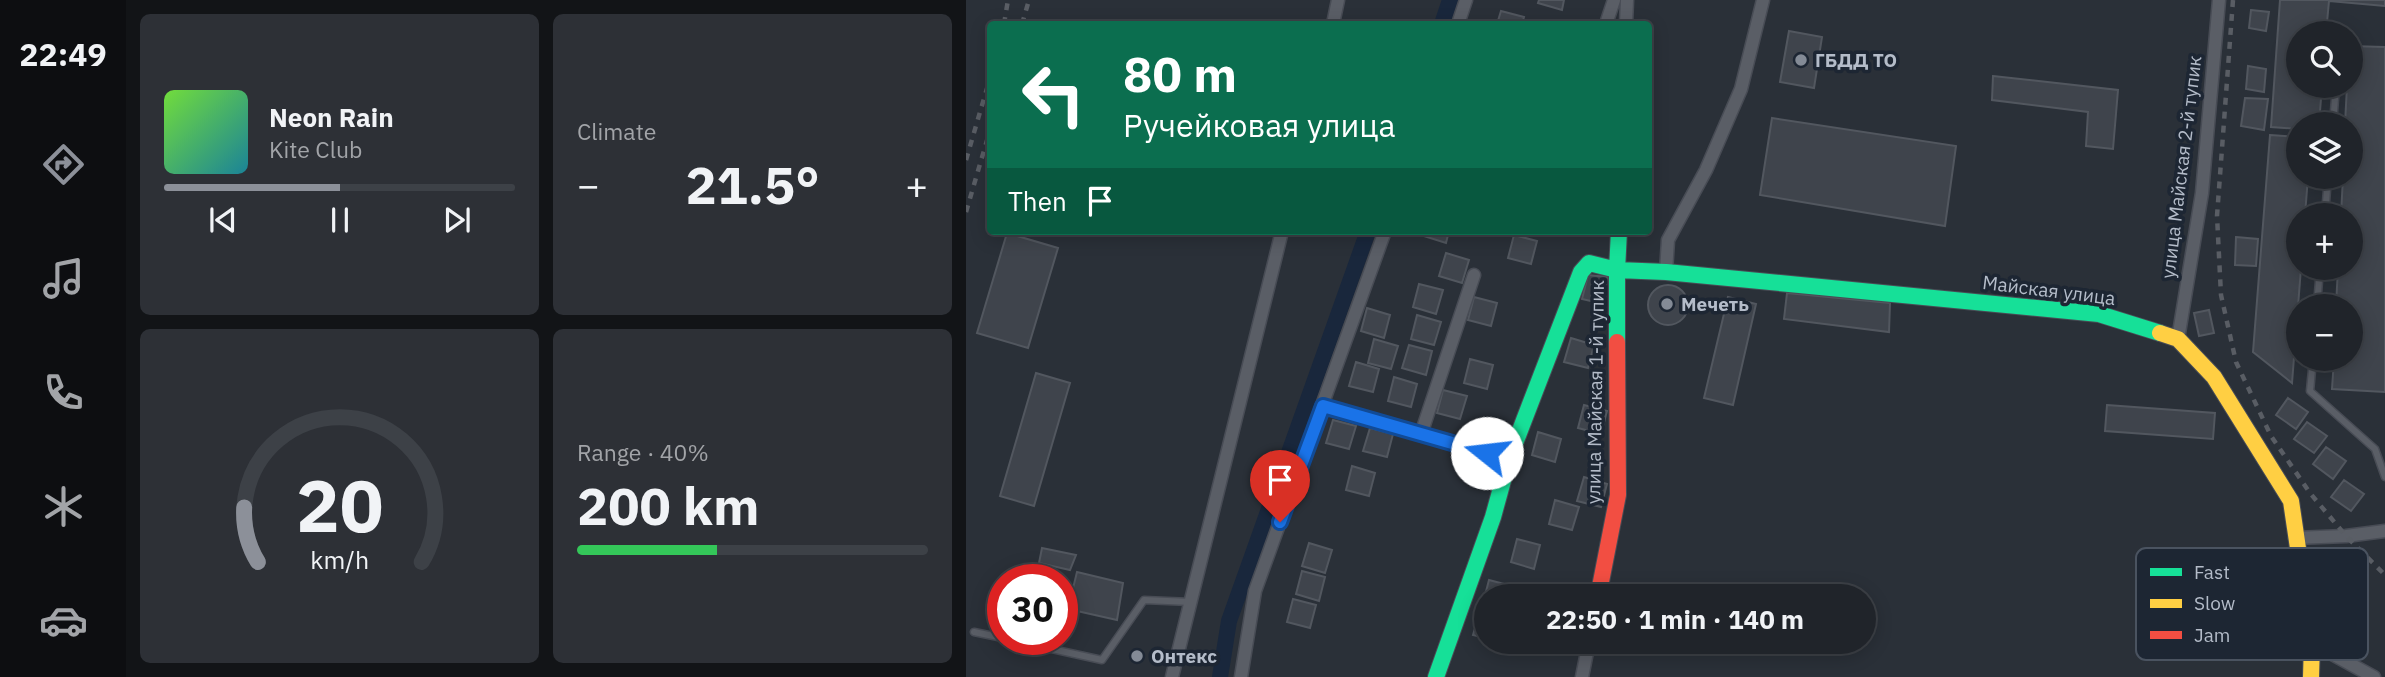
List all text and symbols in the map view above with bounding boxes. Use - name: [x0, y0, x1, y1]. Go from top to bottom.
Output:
- map controls: [2286, 21, 2363, 371]
- button: search: [2286, 21, 2363, 98]
- text: 22:49: [19, 33, 107, 75]
- text: 80 m: [1123, 42, 1237, 105]
- place label: ГБДД ТО: [1815, 48, 1897, 72]
- icon: left: [1008, 49, 1099, 140]
- marker: ГБДД ТО: [1793, 52, 1809, 68]
- street label: улица Майская 2-й тупик: [2155, 54, 2207, 280]
- text: Neon Rain: [269, 100, 394, 134]
- text: Ручейковая улица: [1123, 104, 1396, 146]
- button: layers: [2286, 112, 2363, 189]
- text: Climate: [577, 116, 656, 146]
- text: Kite Club: [269, 134, 362, 164]
- icon: directions: [39, 140, 88, 189]
- text: 21.5°: [685, 151, 820, 218]
- text: −: [577, 160, 600, 209]
- text: +: [905, 160, 928, 209]
- icon: arrive: [1081, 182, 1119, 220]
- text: Then: [1008, 184, 1067, 218]
- icon: previous: [204, 201, 242, 239]
- icon: pause: [321, 201, 359, 239]
- icon: next: [438, 201, 476, 239]
- button: +: [2286, 203, 2363, 280]
- icon: music: [39, 254, 88, 303]
- street label: Майская улица: [1981, 270, 2117, 310]
- street label: улица Майская 1-й тупик: [1581, 280, 1609, 504]
- place label: Мечеть: [1681, 292, 1749, 316]
- button: −: [2286, 294, 2363, 371]
- marker: Мечеть: [1659, 296, 1675, 312]
- icon: phone: [39, 368, 88, 417]
- position arrow: [1450, 416, 1524, 490]
- text: Range · 40%: [577, 437, 709, 467]
- pin: [1250, 450, 1310, 522]
- text: 20: [296, 457, 383, 552]
- icon: arrive: [1261, 461, 1299, 499]
- text: 200 km: [577, 472, 759, 539]
- icon: climate: [39, 482, 88, 531]
- text: km/h: [310, 543, 369, 576]
- legend: [2136, 548, 2368, 660]
- text: Fast: [2194, 560, 2230, 584]
- speed limit sign: 30: [987, 564, 1078, 655]
- text: Slow: [2194, 591, 2235, 615]
- icon: car: [39, 596, 88, 645]
- text: 22:50 · 1 min · 140 m: [1546, 602, 1804, 636]
- text: Jam: [2194, 623, 2230, 647]
- place label: Онтекс: [1151, 644, 1217, 668]
- marker: Онтекс: [1129, 648, 1145, 664]

